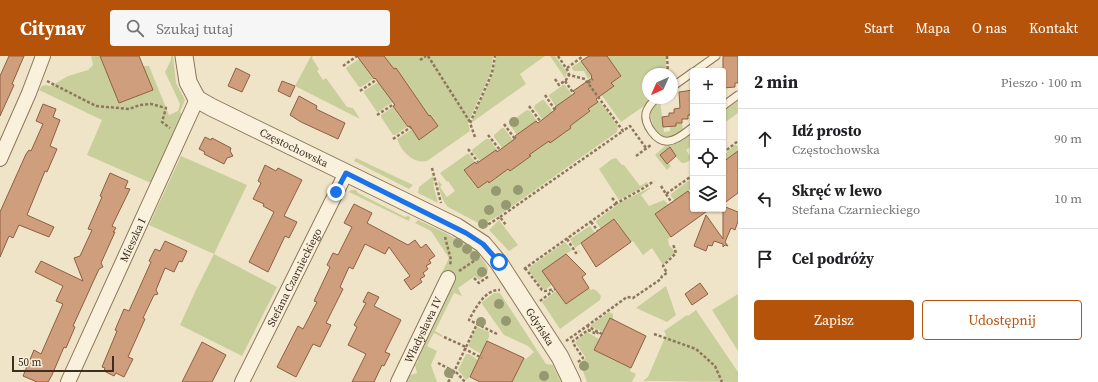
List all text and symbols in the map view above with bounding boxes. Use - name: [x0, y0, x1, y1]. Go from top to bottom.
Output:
- search box: [110, 10, 390, 46]
- text: Citynav: [20, 15, 86, 41]
- icon: search: [124, 17, 146, 39]
- text: Szukaj tutaj: [156, 18, 233, 39]
- text: Start: [864, 18, 894, 38]
- text: Mapa: [916, 18, 950, 38]
- text: O nas: [972, 18, 1007, 38]
- text: Kontakt: [1029, 18, 1078, 38]
- north arrow: [642, 68, 678, 104]
- map controls: [690, 68, 726, 212]
- button: +: [690, 68, 726, 104]
- text: 2 min: [754, 70, 798, 94]
- text: Pieszo · 100 m: [1001, 74, 1082, 91]
- button: −: [690, 104, 726, 140]
- text: Idź prosto: [792, 120, 861, 141]
- street label: Częstochowska: [257, 125, 331, 171]
- icon: ahead: [754, 128, 776, 150]
- text: 90 m: [1054, 130, 1082, 147]
- button: locate: [690, 140, 726, 176]
- text: Częstochowska: [792, 141, 880, 158]
- button: layers: [690, 176, 726, 212]
- text: Skręć w lewo: [792, 180, 882, 201]
- route end: [327, 183, 345, 201]
- icon: left: [754, 188, 776, 210]
- text: 10 m: [1054, 190, 1082, 207]
- text: Stefana Czarnieckiego: [792, 201, 920, 218]
- street label: Mieszka I: [117, 216, 150, 265]
- street label: Stefana Czarnieckiego: [264, 226, 325, 329]
- icon: arrive: [754, 248, 776, 270]
- text: Cel podróży: [792, 248, 874, 269]
- route start: [490, 253, 508, 271]
- street label: Władysława IV: [401, 294, 446, 366]
- button: Zapisz: [754, 300, 914, 340]
- button: Udostępnij: [922, 300, 1082, 340]
- street label: Gdyńska: [522, 305, 558, 349]
- scale bar: [12, 354, 114, 373]
- text: 50 m: [18, 355, 41, 370]

